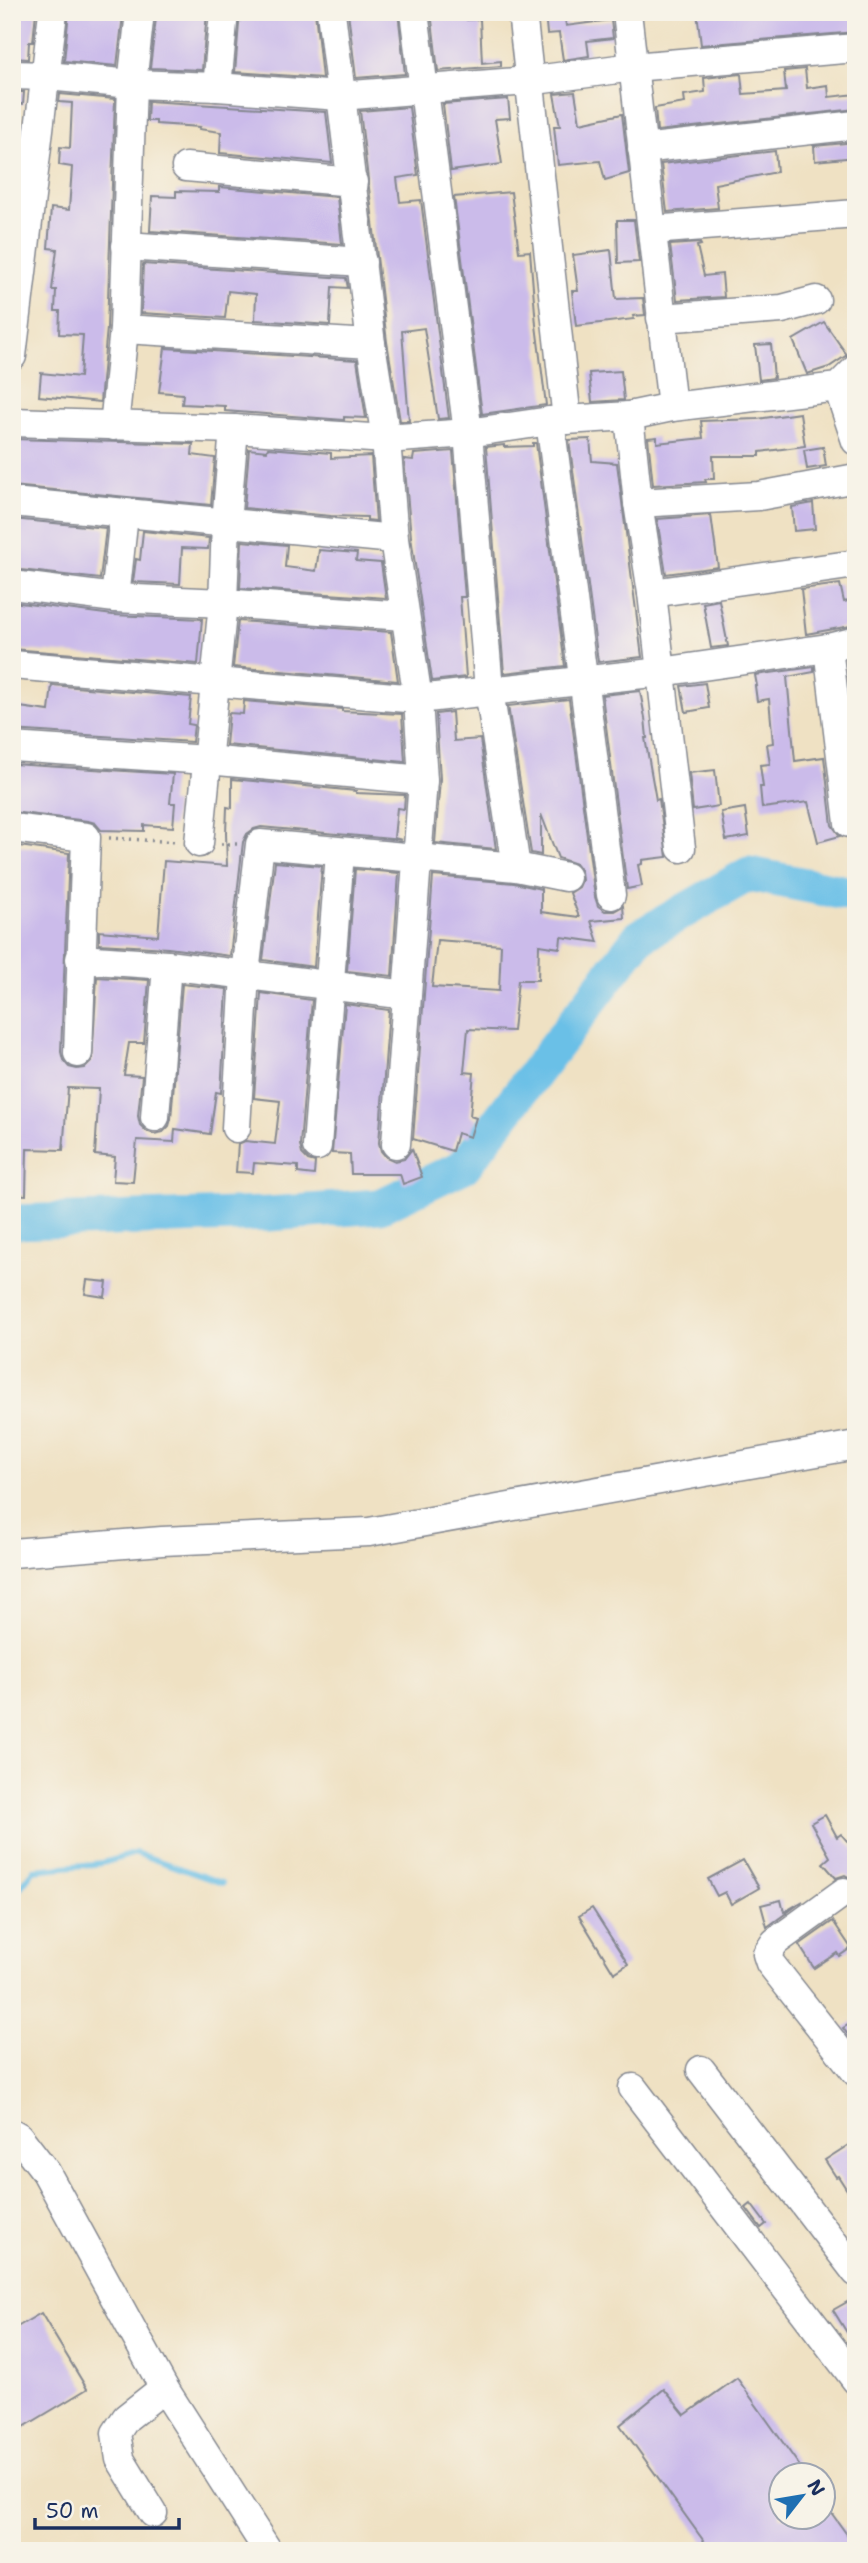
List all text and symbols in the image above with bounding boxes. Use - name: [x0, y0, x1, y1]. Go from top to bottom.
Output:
- north arrow: [766, 2462, 836, 2532]
- text: N: [802, 2475, 831, 2500]
- scale bar: [35, 2486, 178, 2530]
- text: 50 m: [46, 2497, 99, 2525]

